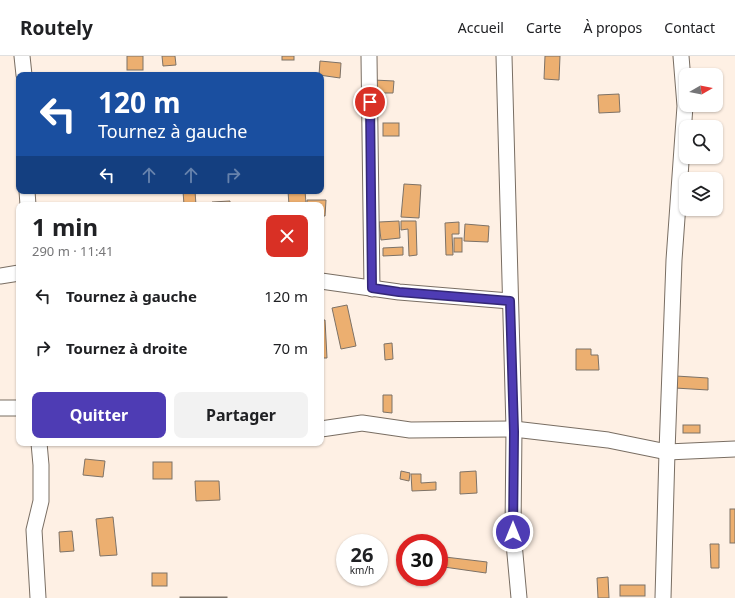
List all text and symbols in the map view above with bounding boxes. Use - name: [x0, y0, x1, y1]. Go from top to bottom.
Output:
- text: Routely: [20, 15, 93, 41]
- text: Accueil: [458, 18, 504, 37]
- text: Carte: [526, 18, 561, 37]
- text: À propos: [583, 18, 642, 37]
- text: Contact: [664, 18, 715, 37]
- north arrow: [679, 68, 723, 112]
- map controls: [679, 68, 723, 216]
- text: 120 m: [98, 83, 181, 121]
- pin: [353, 85, 387, 119]
- icon: left: [32, 88, 84, 140]
- icon: arrive: [359, 91, 381, 113]
- text: Tournez à gauche: [98, 119, 247, 143]
- button: search: [679, 120, 723, 164]
- icon: left: [96, 164, 118, 186]
- icon: ahead: [138, 164, 160, 186]
- icon: ahead: [180, 164, 202, 186]
- icon: right: [222, 164, 244, 186]
- button: layers: [679, 172, 723, 216]
- text: 1 min: [32, 210, 98, 243]
- button: close: [266, 215, 308, 257]
- text: 290 m · 11:41: [32, 242, 113, 260]
- icon: left: [32, 285, 54, 307]
- text: Tournez à gauche: [66, 286, 197, 306]
- text: 120 m: [264, 286, 308, 306]
- icon: right: [32, 337, 54, 359]
- text: Tournez à droite: [66, 338, 187, 358]
- text: 70 m: [273, 338, 308, 358]
- button: Quitter: [32, 392, 166, 438]
- button: Partager: [174, 392, 308, 438]
- position arrow: [492, 511, 534, 553]
- speed limit sign: 30: [396, 534, 448, 586]
- text: 26: [351, 541, 373, 568]
- text: km/h: [350, 563, 374, 577]

